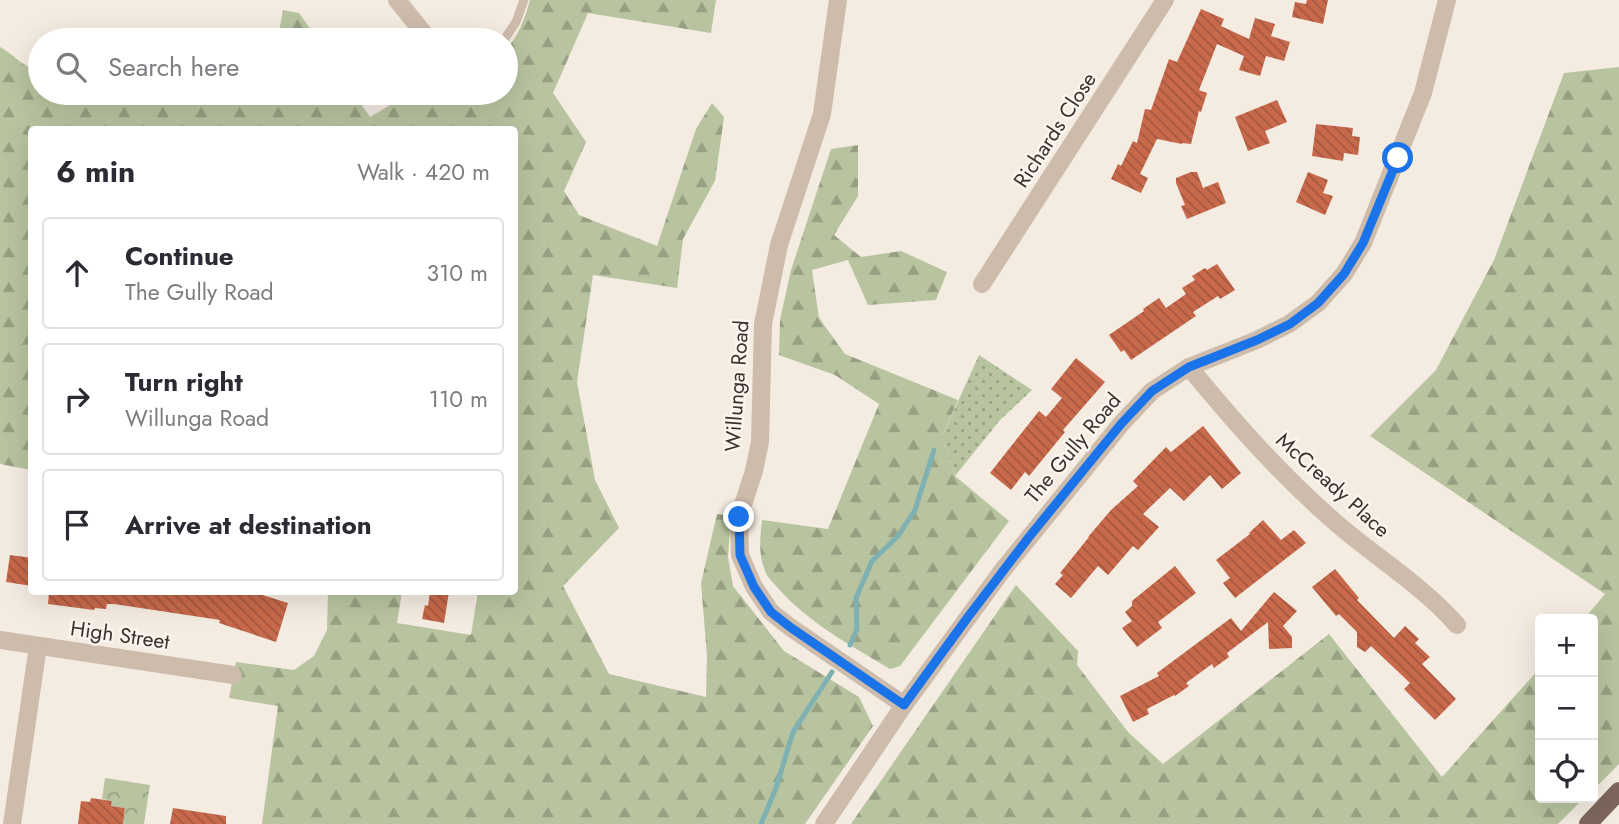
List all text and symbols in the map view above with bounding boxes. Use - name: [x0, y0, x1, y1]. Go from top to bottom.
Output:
- search box: [28, 28, 518, 105]
- icon: search: [52, 48, 90, 86]
- text: Search here: [108, 48, 240, 86]
- street label: Richards Close: [1006, 66, 1104, 194]
- route start: [1382, 142, 1413, 173]
- text: 6 min: [56, 150, 135, 193]
- text: Walk · 420 m: [357, 155, 490, 189]
- text: Continue: [125, 237, 234, 275]
- icon: ahead: [58, 254, 96, 292]
- text: 310 m: [426, 256, 488, 290]
- text: The Gully Road: [125, 275, 274, 309]
- street label: Willunga Road: [717, 319, 757, 453]
- text: Turn right: [125, 363, 243, 401]
- icon: right: [58, 380, 96, 418]
- text: 110 m: [429, 382, 488, 416]
- street label: The Gully Road: [1018, 386, 1128, 510]
- text: Willunga Road: [125, 401, 269, 435]
- street label: McCready Place: [1269, 426, 1397, 544]
- route end: [723, 501, 754, 532]
- icon: arrive: [58, 506, 96, 544]
- text: Arrive at destination: [125, 506, 372, 544]
- street label: High Street: [68, 613, 172, 657]
- map controls: [1535, 614, 1598, 803]
- button: +: [1535, 614, 1598, 677]
- button: −: [1535, 677, 1598, 740]
- button: locate: [1535, 740, 1598, 803]

